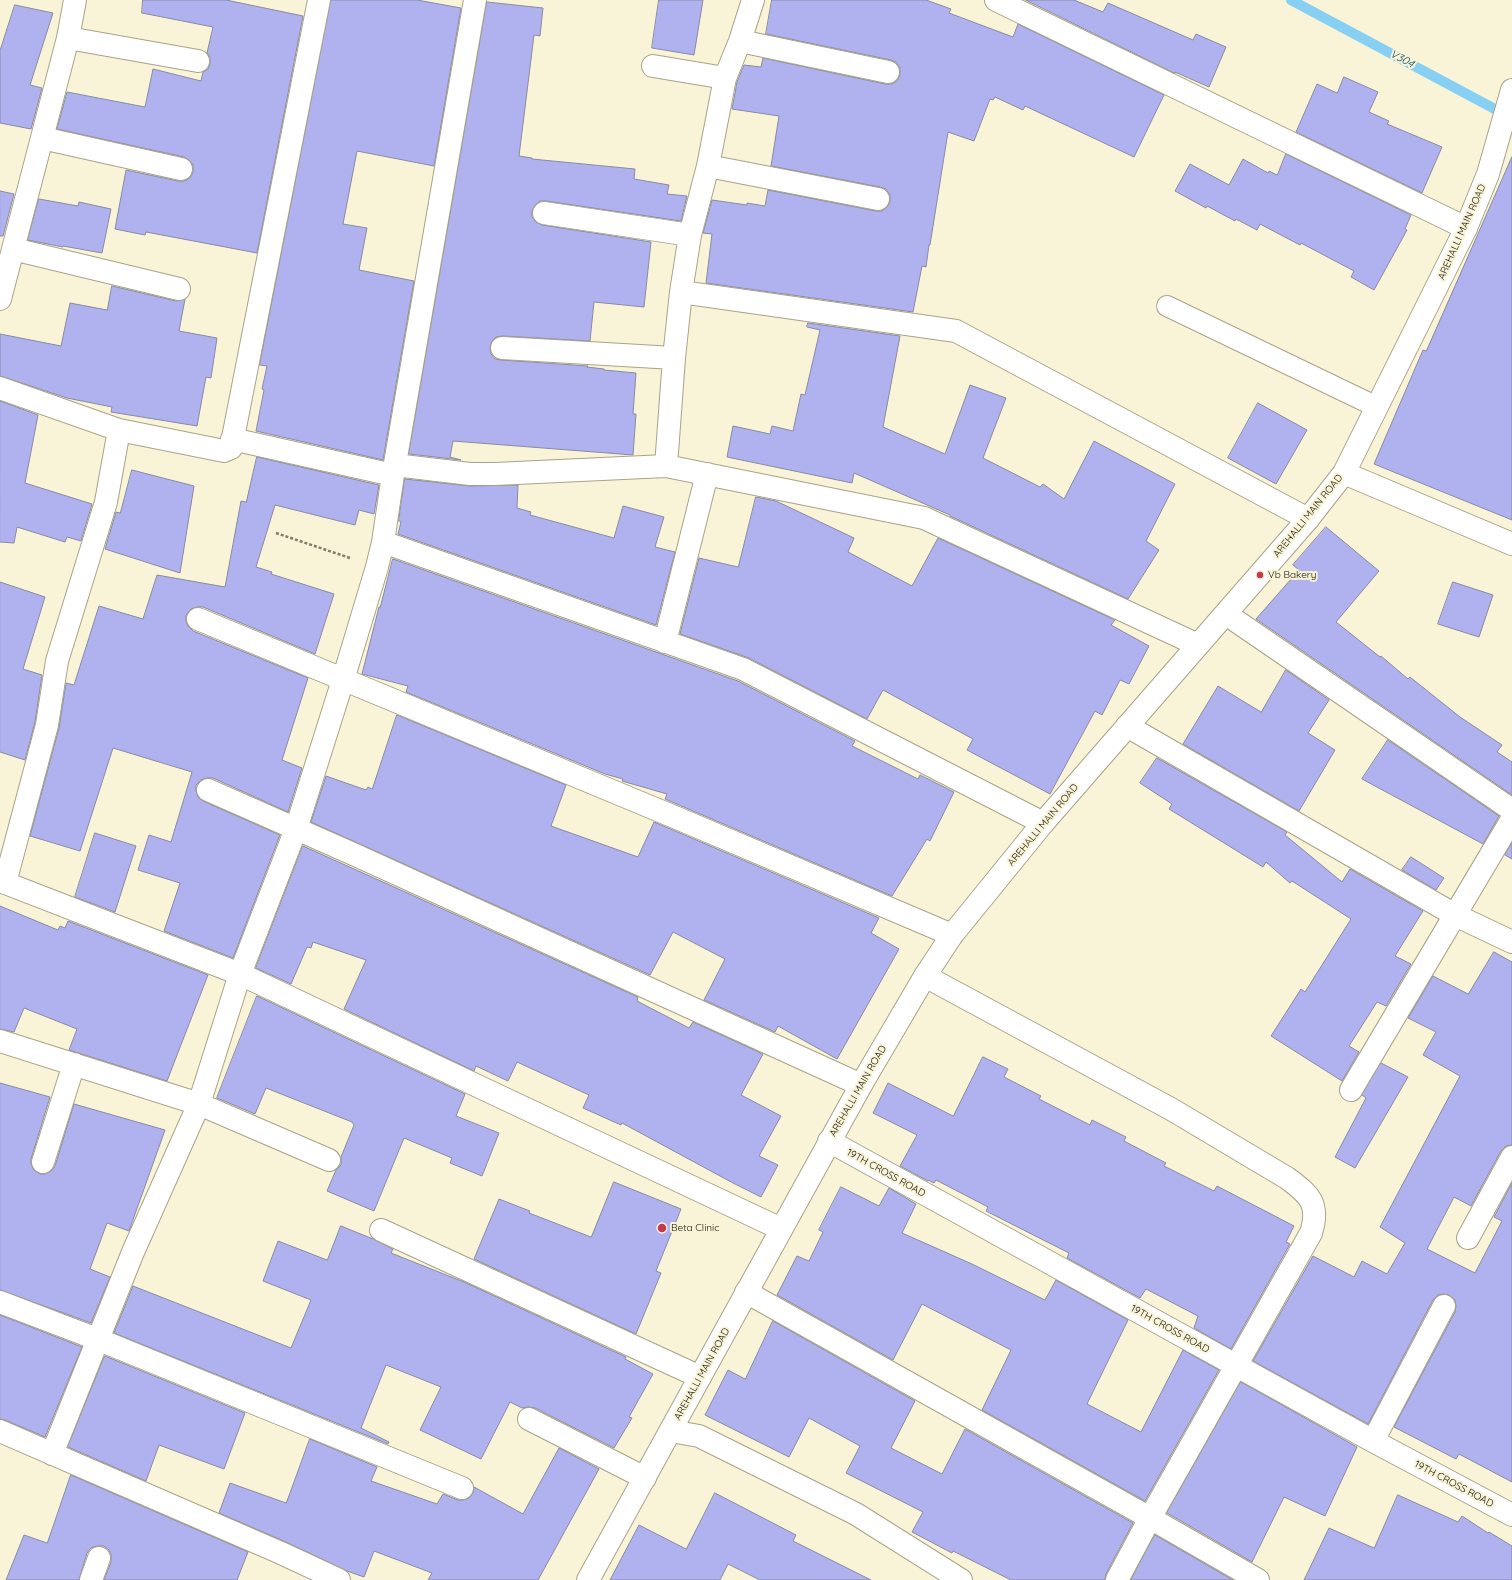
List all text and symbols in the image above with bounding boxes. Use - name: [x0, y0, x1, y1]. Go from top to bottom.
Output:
- water label: V304: [1388, 47, 1416, 71]
- street label: AREHALLI MAIN ROAD: [1435, 182, 1489, 282]
- street label: AREHALLI MAIN ROAD: [1271, 472, 1345, 560]
- place label: Vb Bakery: [1268, 569, 1316, 581]
- marker: Vb Bakery: [1255, 570, 1265, 580]
- street label: AREHALLI MAIN ROAD: [1005, 781, 1081, 869]
- street label: AREHALLI MAIN ROAD: [827, 1043, 889, 1139]
- street label: 19TH CROSS ROAD: [845, 1146, 927, 1200]
- marker: Beta Clinic: [656, 1222, 668, 1234]
- place label: Beta Clinic: [671, 1222, 719, 1234]
- street label: 19TH CROSS ROAD: [1129, 1302, 1211, 1356]
- street label: AREHALLI MAIN ROAD: [672, 1326, 732, 1422]
- street label: 19TH CROSS ROAD: [1412, 1458, 1496, 1510]

